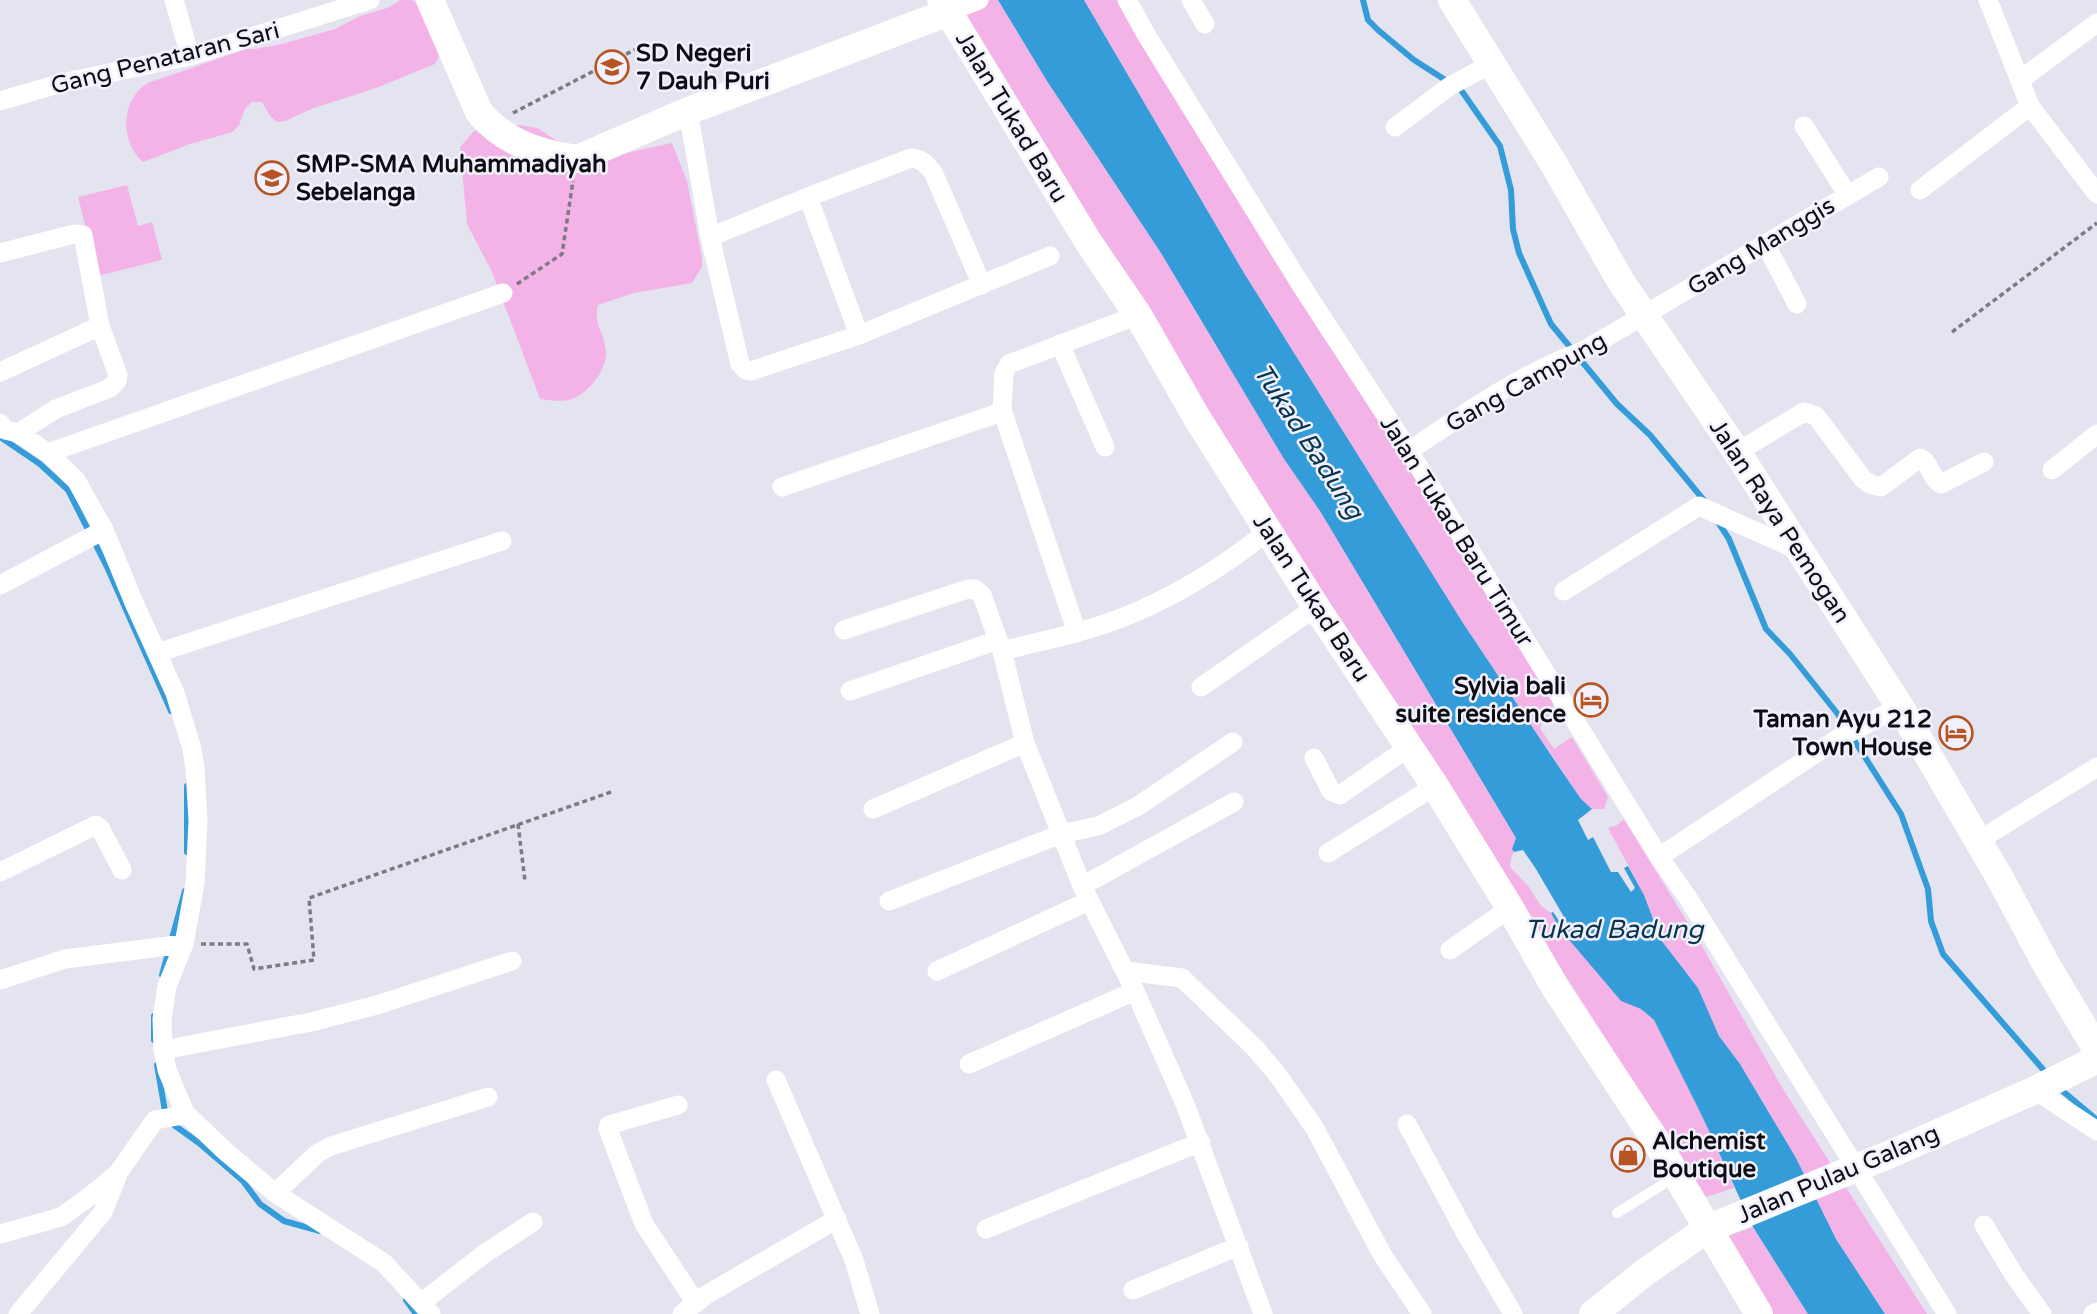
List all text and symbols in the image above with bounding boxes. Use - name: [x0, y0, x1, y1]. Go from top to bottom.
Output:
- street label: Gang Penataran Sari: [48, 16, 282, 101]
- street label: Jalan Tukad Baru: [949, 26, 1074, 208]
- place label: SD Negeri 7 Dauh Puri: [636, 39, 770, 96]
- school or university icon: SD Negeri 7 Dauh Puri: [593, 48, 631, 86]
- place label: SMP-SMA Muhammadiyah Sebelanga: [296, 150, 607, 207]
- school or university icon: SMP-SMA Muhammadiyah Sebelanga: [253, 159, 291, 197]
- street label: Gang Manggis: [1682, 191, 1840, 302]
- street label: Gang Campung: [1441, 326, 1612, 439]
- water label: Tukad Badung: [1247, 358, 1371, 526]
- street label: Jalan Tukad Baru Timur: [1374, 410, 1540, 653]
- street label: Jalan Raya Pemogan: [1703, 414, 1856, 629]
- street label: Jalan Tukad Baru: [1246, 509, 1377, 688]
- place label: Sylvia bali suite residence: [1396, 672, 1566, 729]
- hotel icon: Sylvia bali suite residence: [1572, 681, 1610, 719]
- place label: Taman Ayu 212 Town House: [1752, 705, 1932, 762]
- hotel icon: Taman Ayu 212 Town House: [1937, 714, 1975, 752]
- water label: Tukad Badung: [1525, 914, 1705, 945]
- street label: Jalan Pulau Galang: [1733, 1119, 1944, 1230]
- place label: Alchemist Boutique: [1652, 1127, 1766, 1184]
- shop icon: Alchemist Boutique: [1609, 1136, 1647, 1174]

